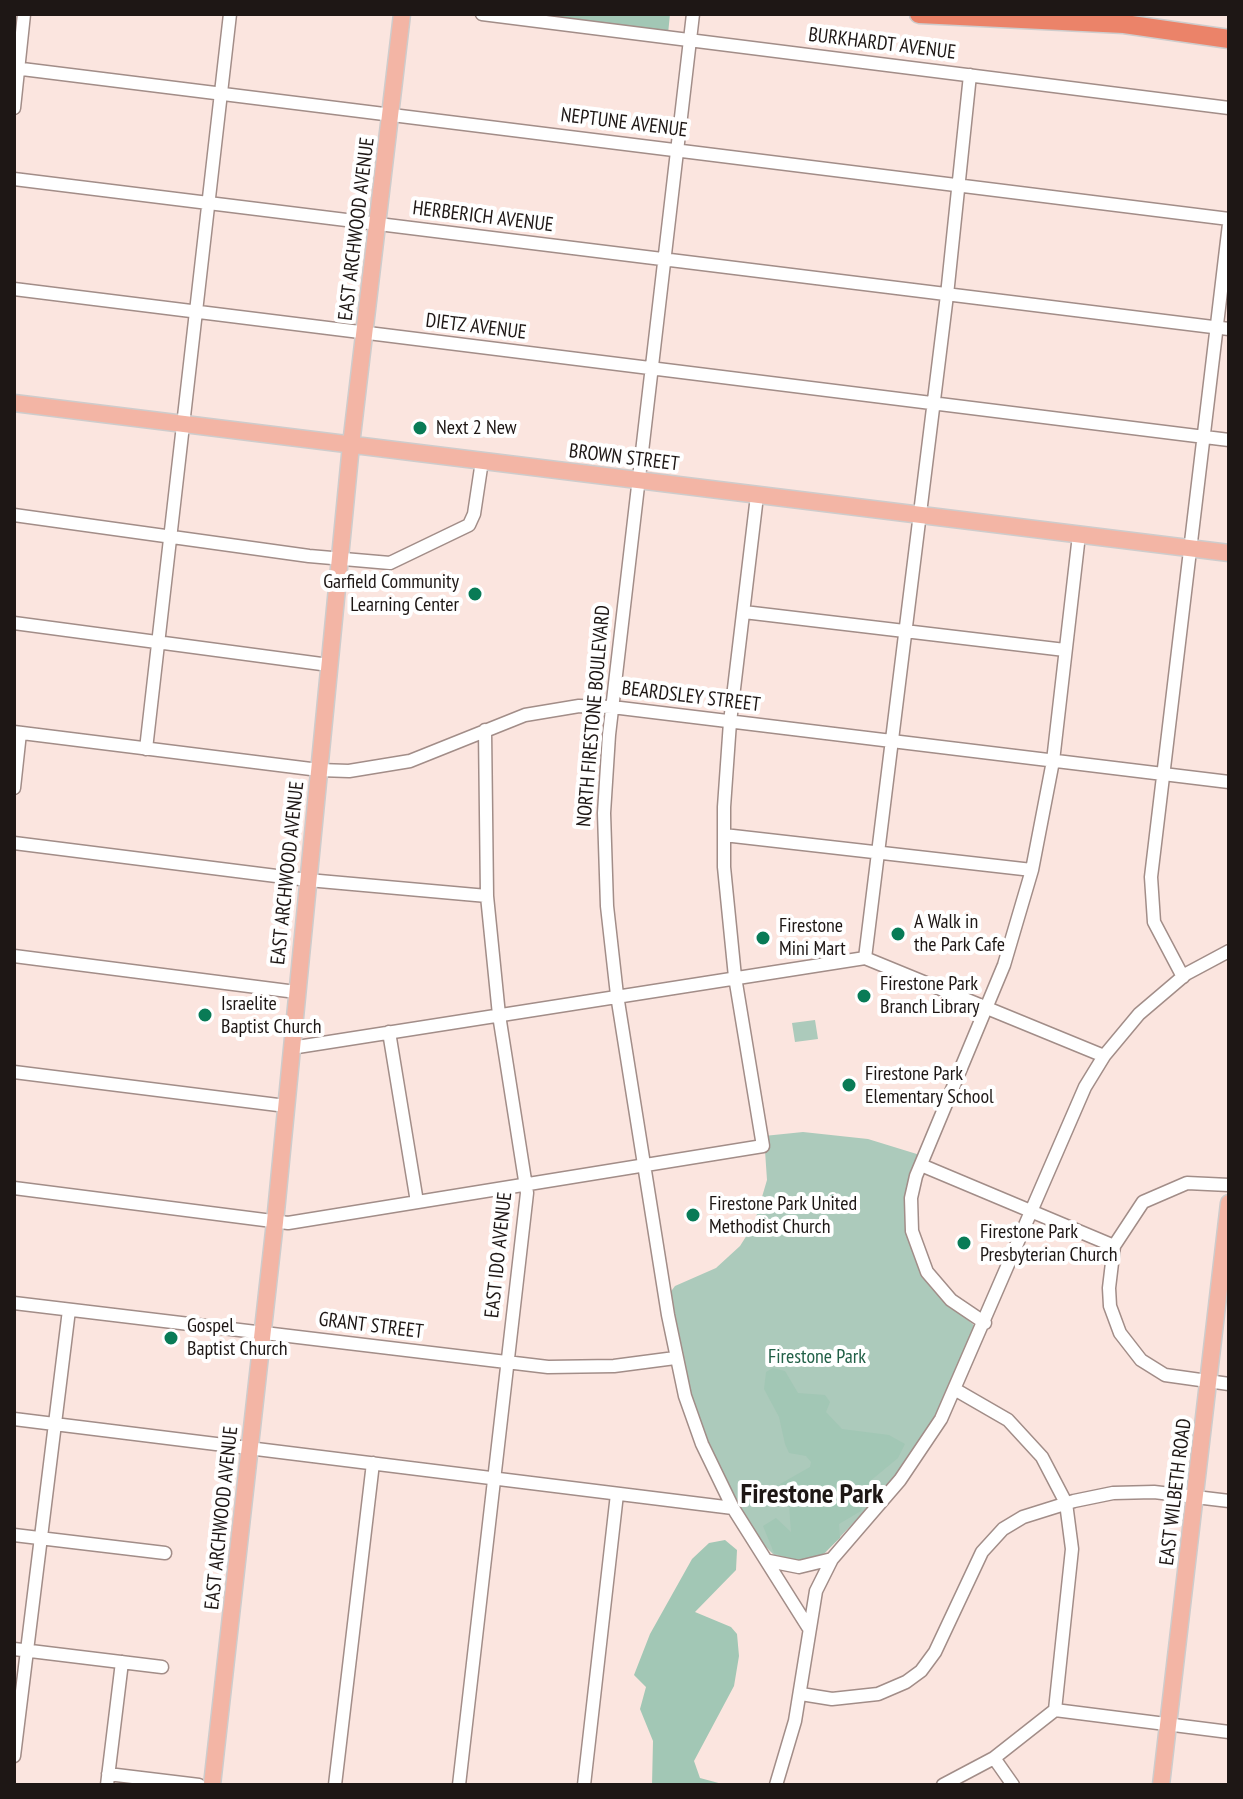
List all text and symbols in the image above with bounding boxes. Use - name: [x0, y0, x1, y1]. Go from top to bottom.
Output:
- street label: BURKHARDT AVENUE: [807, 23, 957, 65]
- street label: NEPTUNE AVENUE: [559, 103, 689, 143]
- street label: EAST ARCHWOOD AVENUE: [334, 136, 380, 322]
- street label: HERBERICH AVENUE: [411, 196, 555, 238]
- street label: DIETZ AVENUE: [424, 309, 528, 345]
- place label: Next 2 New: [436, 416, 517, 440]
- marker: Next 2 New: [411, 419, 429, 437]
- street label: BROWN STREET: [568, 439, 680, 477]
- place label: Garfield Community Learning Center: [323, 570, 459, 617]
- marker: Garfield Community Learning Center: [466, 585, 484, 603]
- street label: NORTH FIRESTONE BOULEVARD: [572, 604, 616, 828]
- street label: BEARDSLEY STREET: [620, 677, 762, 717]
- street label: EAST ARCHWOOD AVENUE: [266, 780, 310, 966]
- place label: A Walk in the Park Cafe: [914, 910, 1005, 957]
- place label: Firestone Mini Mart: [779, 914, 846, 961]
- marker: A Walk in the Park Cafe: [889, 925, 907, 943]
- marker: Firestone Mini Mart: [754, 929, 772, 947]
- place label: Firestone Park Branch Library: [880, 972, 980, 1019]
- marker: Firestone Park Branch Library: [855, 987, 873, 1005]
- place label: Israelite Baptist Church: [221, 992, 321, 1039]
- marker: Israelite Baptist Church: [196, 1006, 214, 1024]
- place label: Firestone Park Elementary School: [865, 1062, 994, 1109]
- marker: Firestone Park Elementary School: [840, 1076, 858, 1094]
- street label: EAST IDO AVENUE: [480, 1191, 518, 1319]
- place label: Firestone Park United Methodist Church: [709, 1192, 857, 1239]
- marker: Firestone Park United Methodist Church: [684, 1206, 702, 1224]
- place label: Firestone Park Presbyterian Church: [980, 1220, 1117, 1267]
- marker: Firestone Park Presbyterian Church: [955, 1234, 973, 1252]
- street label: GRANT STREET: [317, 1308, 425, 1344]
- place label: Gospel Baptist Church: [187, 1314, 287, 1361]
- marker: Gospel Baptist Church: [162, 1329, 180, 1347]
- park label: Firestone Park: [768, 1345, 866, 1369]
- street label: EAST WILBETH ROAD: [1155, 1417, 1197, 1567]
- street label: EAST ARCHWOOD AVENUE: [200, 1425, 244, 1611]
- district label: Firestone Park: [741, 1478, 883, 1512]

